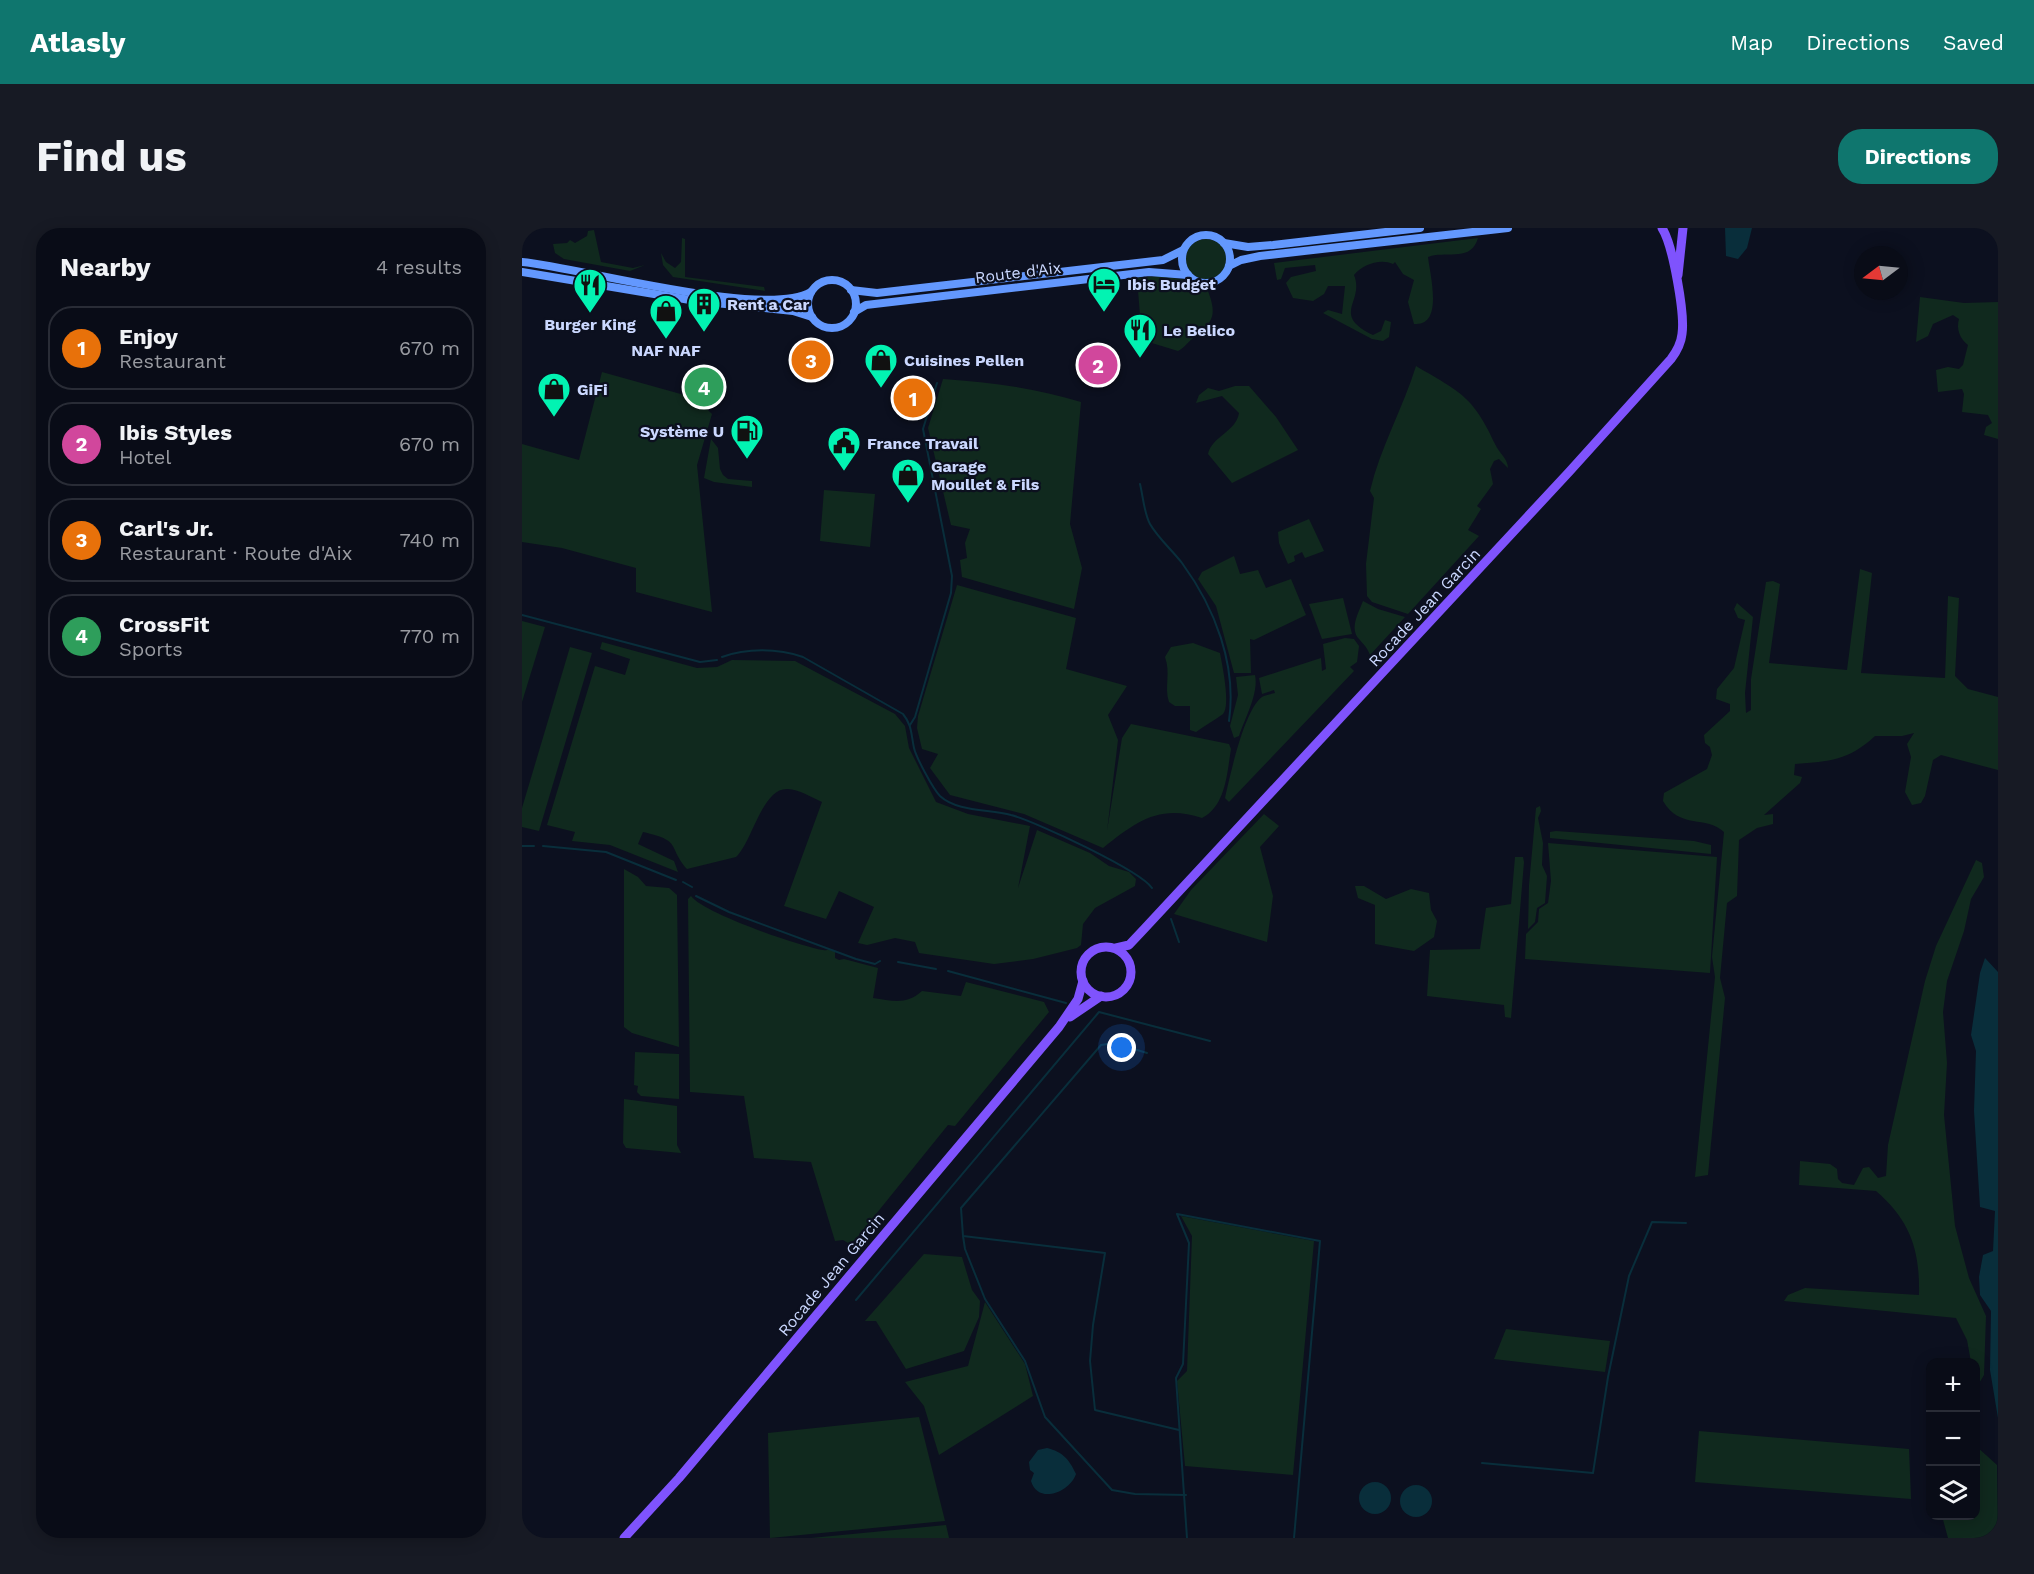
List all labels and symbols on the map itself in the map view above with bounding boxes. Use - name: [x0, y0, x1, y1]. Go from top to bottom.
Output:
- north arrow: [1854, 246, 1908, 300]
- street label: Route d'Aix: [974, 258, 1062, 287]
- hotel icon: Ibis Budget: [1086, 266, 1122, 313]
- restaurant icon: Burger King: [572, 267, 608, 314]
- place label: Ibis Budget: [1127, 275, 1216, 294]
- building icon: Rent a Car: [686, 286, 722, 333]
- shop icon: NAF NAF: [648, 293, 684, 340]
- place label: Rent a Car: [727, 295, 809, 314]
- restaurant icon: Le Belico: [1122, 312, 1158, 359]
- place label: Burger King: [544, 315, 636, 334]
- place label: Le Belico: [1163, 321, 1236, 340]
- pin: 3: [792, 338, 830, 382]
- place label: NAF NAF: [631, 341, 701, 360]
- shop icon: Cuisines Pellen: [863, 342, 899, 389]
- pin: 2: [1078, 342, 1118, 388]
- place label: Cuisines Pellen: [904, 351, 1024, 370]
- pin: 4: [684, 364, 723, 410]
- shop icon: GiFi: [536, 371, 572, 418]
- pin: 1: [894, 376, 932, 420]
- place label: GiFi: [577, 380, 608, 399]
- fuel station icon: Système U: [729, 413, 765, 460]
- place label: Système U: [640, 422, 724, 441]
- public building icon: France Travail: [826, 425, 862, 472]
- place label: France Travail: [867, 434, 979, 453]
- shop icon: Garage Moullet & Fils: [890, 457, 926, 504]
- place label: Garage Moullet & Fils: [931, 457, 1040, 494]
- street label: Rocade Jean Garcin: [1365, 544, 1484, 670]
- your location: [1107, 1033, 1136, 1062]
- street label: Rocade Jean Garcin: [774, 1209, 888, 1340]

